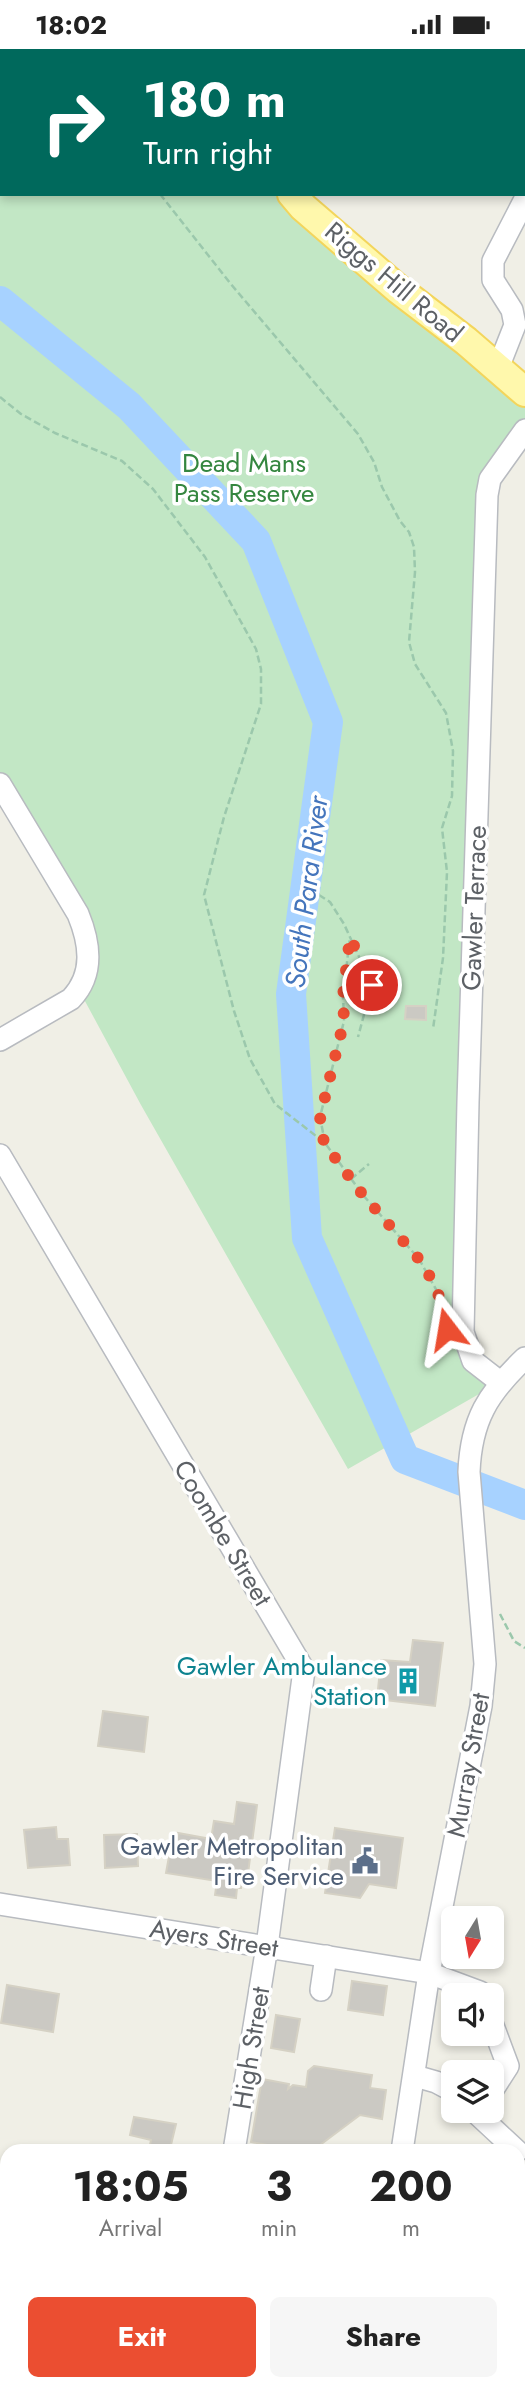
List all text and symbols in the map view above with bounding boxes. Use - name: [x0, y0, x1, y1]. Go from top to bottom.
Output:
- text: 18:02: [35, 6, 107, 44]
- text: 180 m: [143, 65, 286, 135]
- icon: right: [28, 77, 119, 168]
- text: Turn right: [143, 130, 272, 176]
- street label: Riggs Hill Road: [317, 213, 471, 351]
- park label: Dead Mans Pass Reserve: [174, 444, 314, 512]
- water label: South Para River: [274, 792, 339, 990]
- street label: Gawler Terrace: [452, 825, 496, 991]
- pin: [342, 955, 402, 1015]
- icon: arrive: [353, 966, 391, 1004]
- position arrow: [410, 1292, 484, 1366]
- street label: Coombe Street: [164, 1453, 282, 1614]
- place label: Gawler Ambulance Station: [177, 1647, 387, 1715]
- building icon: Gawler Ambulance Station: [393, 1666, 423, 1696]
- street label: Murray Street: [437, 1689, 500, 1840]
- place label: Gawler Metropolitan Fire Service: [120, 1827, 344, 1895]
- public building icon: Gawler Metropolitan Fire Service: [350, 1846, 380, 1876]
- north arrow: [441, 1906, 504, 1969]
- map controls: [441, 1906, 504, 2123]
- street label: Ayers Street: [147, 1909, 282, 1967]
- street label: High Street: [223, 1983, 280, 2112]
- button: sound: [441, 1983, 504, 2046]
- button: layers: [441, 2060, 504, 2123]
- text: 18:05: [72, 2156, 189, 2217]
- text: 3: [266, 2156, 292, 2217]
- text: 200: [369, 2156, 453, 2217]
- text: Arrival: [99, 2211, 162, 2245]
- text: min: [261, 2211, 297, 2245]
- text: m: [402, 2211, 420, 2245]
- button: Exit: [28, 2297, 256, 2377]
- button: Share: [270, 2297, 497, 2377]

